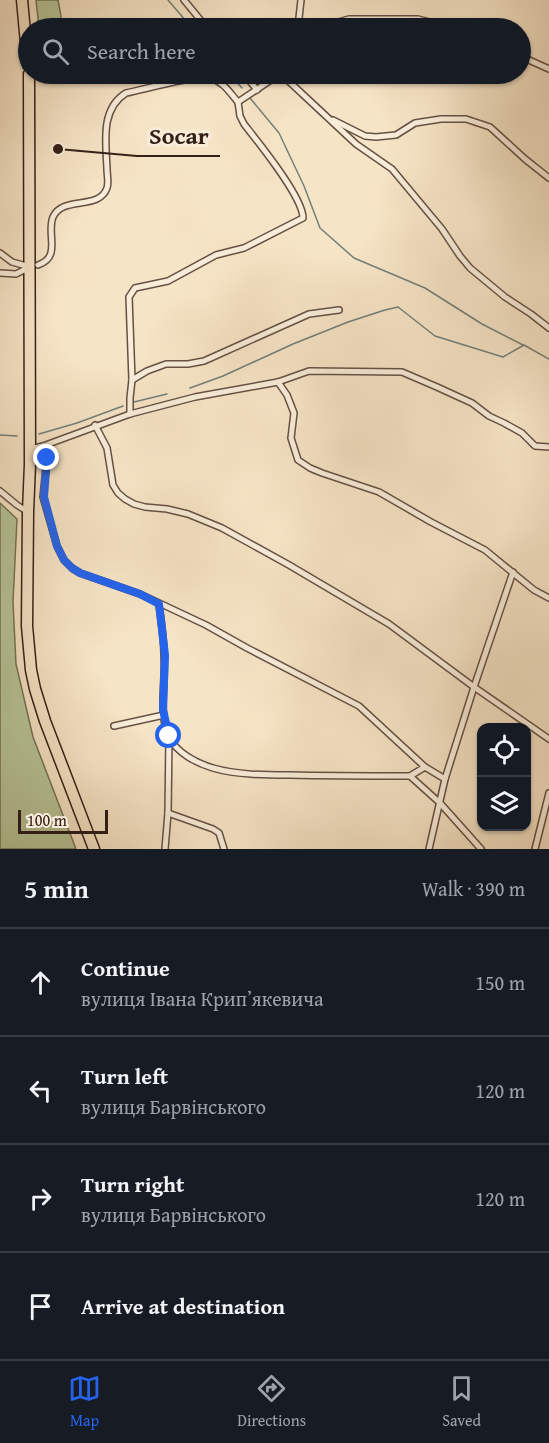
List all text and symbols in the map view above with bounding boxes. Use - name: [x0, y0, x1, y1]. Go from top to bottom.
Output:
- search box: [18, 18, 531, 84]
- icon: search: [39, 35, 72, 68]
- text: Search here: [87, 35, 196, 67]
- callout: Socar: [137, 114, 220, 156]
- text: Socar: [149, 118, 209, 153]
- route end: [33, 444, 59, 470]
- route start: [155, 722, 181, 748]
- map controls: [477, 723, 531, 831]
- button: locate: [477, 723, 531, 777]
- button: layers: [477, 777, 531, 831]
- scale bar: [18, 807, 108, 834]
- text: 100 m: [27, 808, 67, 832]
- text: 5 min: [24, 869, 89, 908]
- text: Walk · 390 m: [422, 874, 525, 903]
- text: Continue: [81, 952, 170, 984]
- icon: ahead: [24, 966, 57, 999]
- text: 150 m: [475, 968, 525, 997]
- text: вулиця Івана Крипʼякевича: [81, 984, 323, 1013]
- text: Turn left: [81, 1060, 168, 1092]
- icon: left: [24, 1074, 57, 1107]
- text: 120 m: [475, 1076, 525, 1105]
- text: вулиця Барвінського: [81, 1092, 266, 1121]
- text: Turn right: [81, 1168, 184, 1200]
- icon: right: [24, 1182, 57, 1215]
- text: 120 m: [475, 1184, 525, 1213]
- text: вулиця Барвінського: [81, 1200, 266, 1229]
- icon: arrive: [24, 1290, 57, 1323]
- text: Arrive at destination: [81, 1290, 285, 1322]
- tab: Map: [68, 1372, 101, 1432]
- tab: Directions: [237, 1372, 306, 1432]
- tab: Saved: [442, 1372, 481, 1432]

